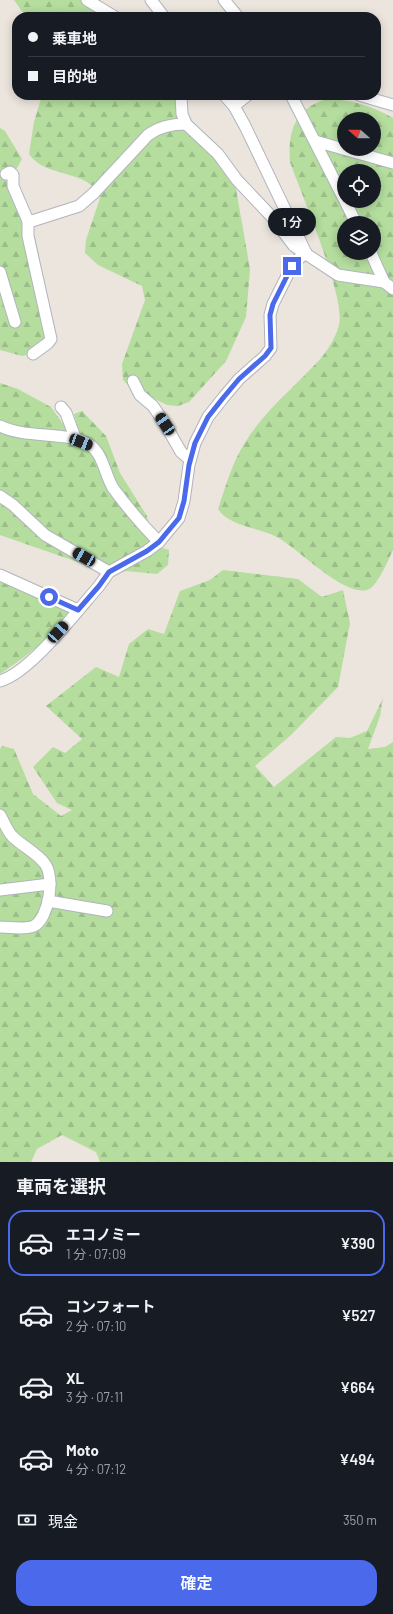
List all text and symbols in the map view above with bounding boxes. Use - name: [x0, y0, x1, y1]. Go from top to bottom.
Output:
- text: 乗車地: [52, 29, 97, 47]
- text: 目的地: [52, 67, 97, 85]
- north arrow: [337, 112, 381, 156]
- map controls: [337, 112, 381, 260]
- button: locate: [337, 164, 381, 208]
- callout: 1 分: [268, 208, 316, 236]
- text: 1 分: [282, 214, 302, 230]
- button: layers: [337, 216, 381, 260]
- route end: [283, 257, 301, 275]
- car: [153, 411, 177, 437]
- car: [68, 432, 94, 452]
- car: [71, 546, 97, 568]
- route start: [40, 588, 58, 606]
- car: [46, 619, 70, 645]
- text: 車両を選択: [16, 1175, 106, 1197]
- icon: car: [18, 1225, 54, 1261]
- text: エコノミー: [66, 1225, 141, 1243]
- text: ¥390: [340, 1234, 375, 1252]
- text: 1 分 · 07:09: [66, 1246, 126, 1262]
- icon: car: [18, 1297, 54, 1333]
- text: コンフォート: [66, 1297, 156, 1315]
- text: ¥527: [341, 1306, 375, 1324]
- text: 2 分 · 07:10: [66, 1318, 126, 1334]
- icon: car: [18, 1369, 54, 1405]
- text: XL: [66, 1369, 84, 1387]
- text: ¥664: [340, 1378, 375, 1396]
- text: 3 分 · 07:11: [66, 1389, 123, 1405]
- icon: car: [18, 1441, 54, 1477]
- text: Moto: [66, 1441, 99, 1459]
- text: ¥494: [339, 1450, 375, 1468]
- text: 4 分 · 07:12: [66, 1461, 126, 1477]
- icon: cash: [16, 1509, 38, 1531]
- text: 現金: [48, 1512, 78, 1530]
- text: 350 m: [343, 1512, 377, 1528]
- button: 確定: [16, 1560, 377, 1606]

